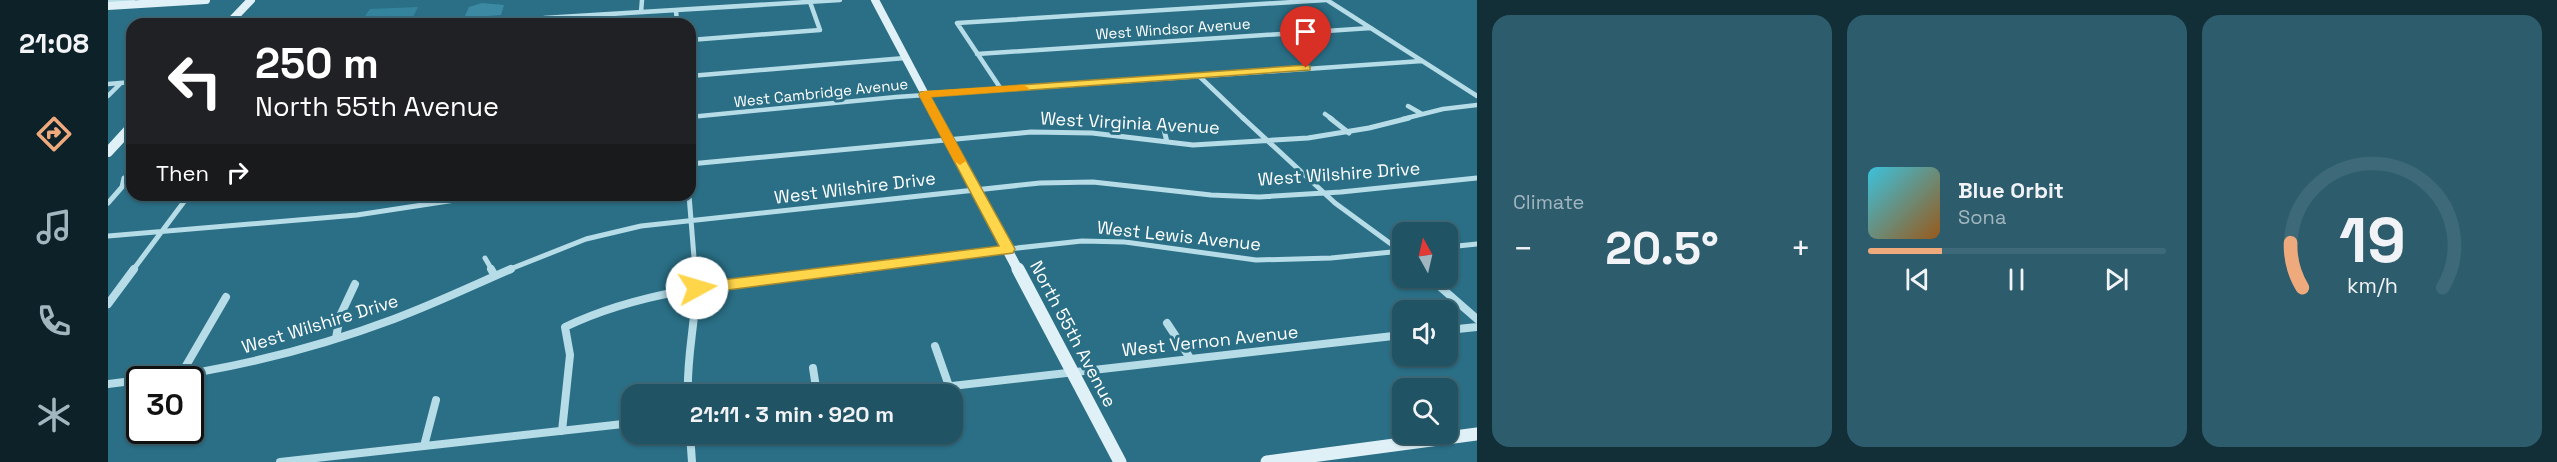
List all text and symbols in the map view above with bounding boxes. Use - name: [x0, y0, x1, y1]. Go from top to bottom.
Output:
- pin: [1280, 6, 1331, 68]
- street label: West Windsor Avenue: [1095, 14, 1251, 43]
- icon: arrive: [1289, 15, 1322, 48]
- text: 21:08: [19, 26, 89, 61]
- text: 250 m: [255, 37, 379, 90]
- icon: left: [156, 42, 234, 120]
- street label: West Cambridge Avenue: [733, 74, 909, 111]
- text: North 55th Avenue: [255, 89, 499, 124]
- street label: West Virginia Avenue: [1040, 106, 1220, 139]
- icon: directions: [33, 113, 75, 155]
- icon: right: [221, 156, 254, 189]
- street label: West Wilshire Drive: [1257, 156, 1421, 191]
- text: Then: [156, 159, 209, 187]
- street label: West Wilshire Drive: [773, 166, 937, 209]
- text: Blue Orbit: [1958, 176, 2064, 204]
- text: Climate: [1513, 189, 1584, 215]
- text: 19: [2339, 201, 2405, 280]
- text: Sona: [1958, 204, 2006, 230]
- icon: music: [33, 206, 75, 248]
- street label: West Lewis Avenue: [1096, 215, 1262, 256]
- text: 20.5°: [1605, 220, 1719, 277]
- north arrow: [1392, 222, 1458, 288]
- map controls: [1392, 222, 1458, 444]
- text: −: [1513, 228, 1533, 270]
- text: +: [1791, 228, 1811, 270]
- position arrow: [665, 256, 729, 320]
- street label: North 55th Avenue: [1025, 257, 1122, 411]
- icon: previous: [1901, 263, 1934, 296]
- icon: pause: [2000, 263, 2033, 296]
- icon: next: [2100, 263, 2133, 296]
- text: km/h: [2346, 272, 2398, 299]
- street label: West Wilshire Drive: [239, 289, 401, 358]
- icon: phone: [33, 300, 75, 342]
- button: sound: [1392, 300, 1458, 366]
- street label: West Vernon Avenue: [1121, 320, 1299, 361]
- speed limit sign: 30: [126, 366, 204, 444]
- button: search: [1392, 378, 1458, 444]
- icon: climate: [33, 394, 75, 436]
- text: 21:11 · 3 min · 920 m: [690, 400, 894, 428]

